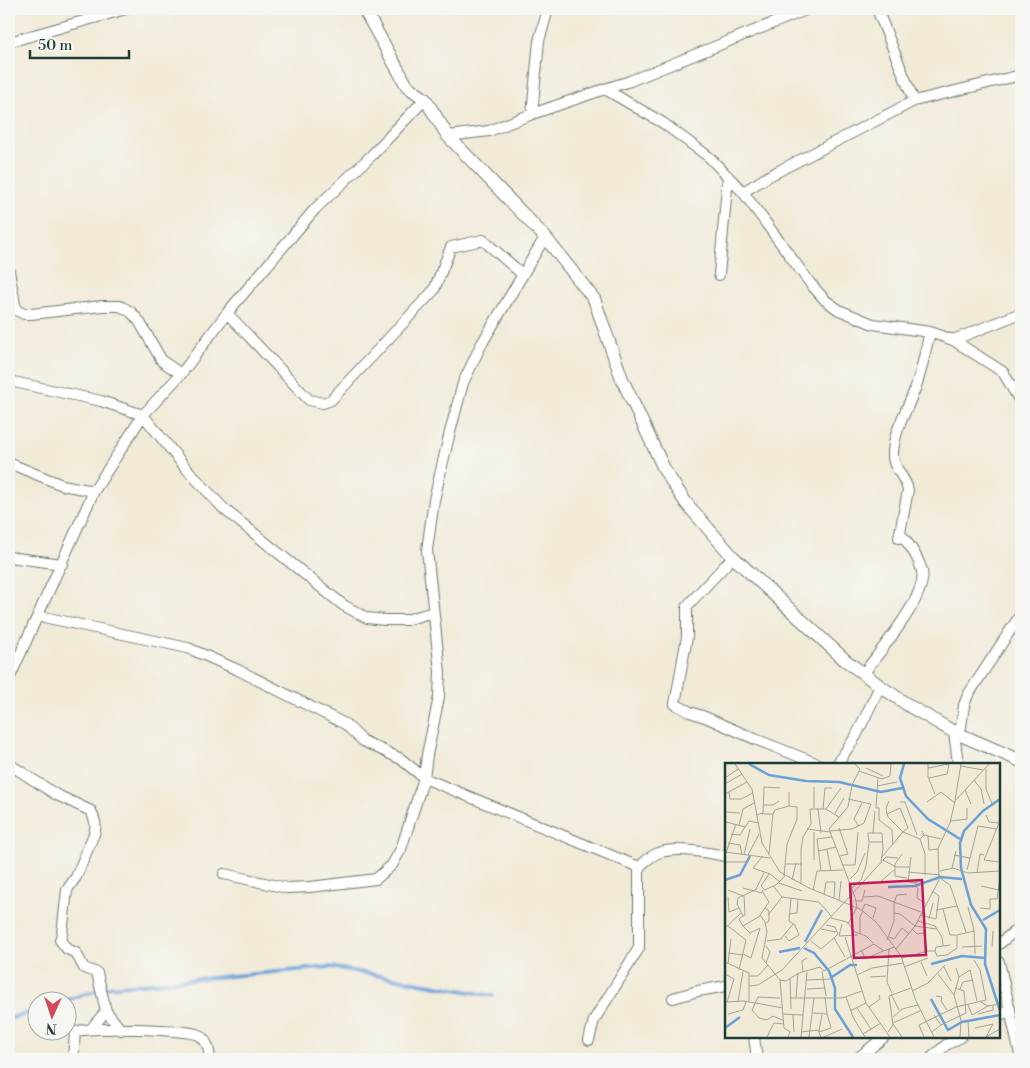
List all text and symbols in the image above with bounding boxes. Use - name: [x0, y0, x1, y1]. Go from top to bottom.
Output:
- scale bar: [30, 28, 129, 60]
- text: 50 m: [38, 36, 72, 55]
- inset map: [725, 763, 1000, 1038]
- north arrow: [28, 990, 78, 1040]
- text: N: [45, 1019, 57, 1037]

